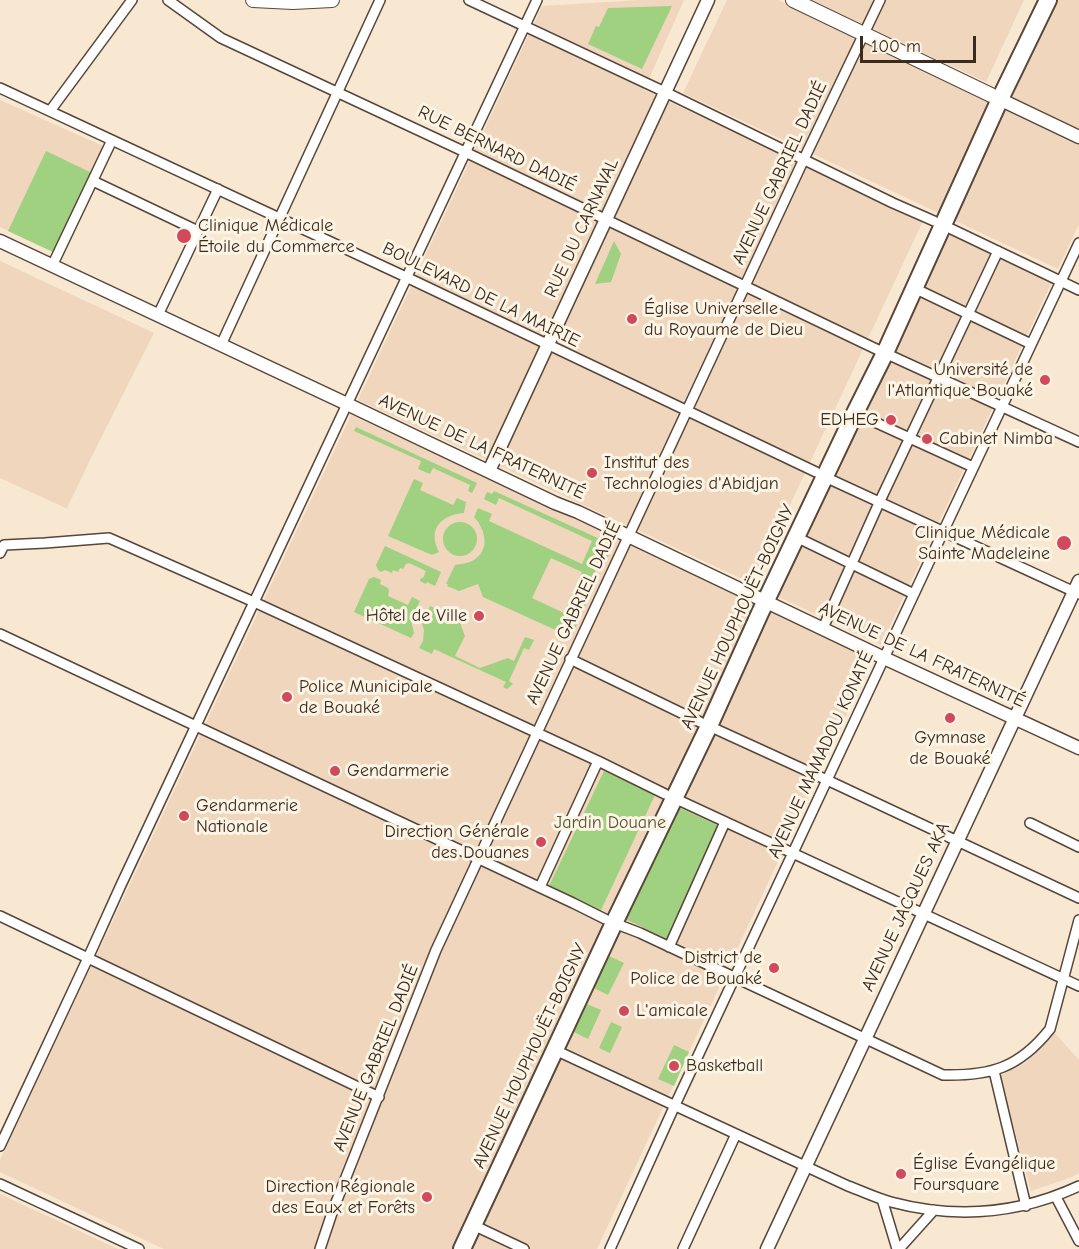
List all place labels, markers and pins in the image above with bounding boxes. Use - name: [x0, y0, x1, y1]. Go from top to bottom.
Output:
- place label: Clinique Médicale Étoile du Commerce: [198, 215, 354, 258]
- marker: Clinique Médicale Étoile du Commerce: [175, 227, 193, 245]
- place label: Église Universelle du Royaume de Dieu: [644, 298, 803, 340]
- marker: Église Universelle du Royaume de Dieu: [625, 312, 639, 326]
- place label: Université de l'Atlantique Bouaké: [887, 359, 1033, 401]
- marker: Université de l'Atlantique Bouaké: [1038, 373, 1052, 387]
- place label: EDHEG: [820, 409, 879, 431]
- marker: EDHEG: [884, 413, 898, 427]
- place label: Cabinet Nimba: [939, 428, 1053, 450]
- marker: Cabinet Nimba: [920, 432, 934, 446]
- place label: Institut des Technologies d'Abidjan: [604, 452, 779, 494]
- marker: Institut des Technologies d'Abidjan: [585, 466, 599, 480]
- place label: Clinique Médicale Sainte Madeleine: [915, 522, 1050, 564]
- marker: Clinique Médicale Sainte Madeleine: [1055, 534, 1073, 552]
- place label: Hôtel de Ville: [366, 605, 467, 627]
- marker: Hôtel de Ville: [472, 609, 486, 623]
- place label: Police Municipale de Bouaké: [299, 676, 432, 718]
- marker: Police Municipale de Bouaké: [280, 690, 294, 704]
- marker: Gymnase de Bouaké: [943, 711, 957, 725]
- place label: Gymnase de Bouaké: [909, 727, 991, 770]
- place label: Gendarmerie: [347, 760, 449, 782]
- marker: Gendarmerie: [328, 764, 342, 778]
- place label: Gendarmerie Nationale: [196, 795, 298, 838]
- marker: Gendarmerie Nationale: [177, 809, 191, 823]
- place label: Direction Générale des Douanes: [384, 821, 529, 864]
- marker: Direction Générale des Douanes: [534, 835, 548, 849]
- place label: District de Police de Bouaké: [630, 947, 762, 990]
- marker: District de Police de Bouaké: [767, 961, 781, 975]
- place label: L'amicale: [636, 1000, 708, 1022]
- marker: L'amicale: [617, 1004, 631, 1018]
- place label: Basketball: [686, 1055, 763, 1077]
- marker: Basketball: [667, 1059, 681, 1073]
- place label: Église Évangélique Foursquare: [913, 1153, 1055, 1196]
- marker: Église Évangélique Foursquare: [894, 1167, 908, 1181]
- place label: Direction Régionale des Eaux et Forêts: [265, 1176, 415, 1218]
- marker: Direction Régionale des Eaux et Forêts: [420, 1190, 434, 1204]

